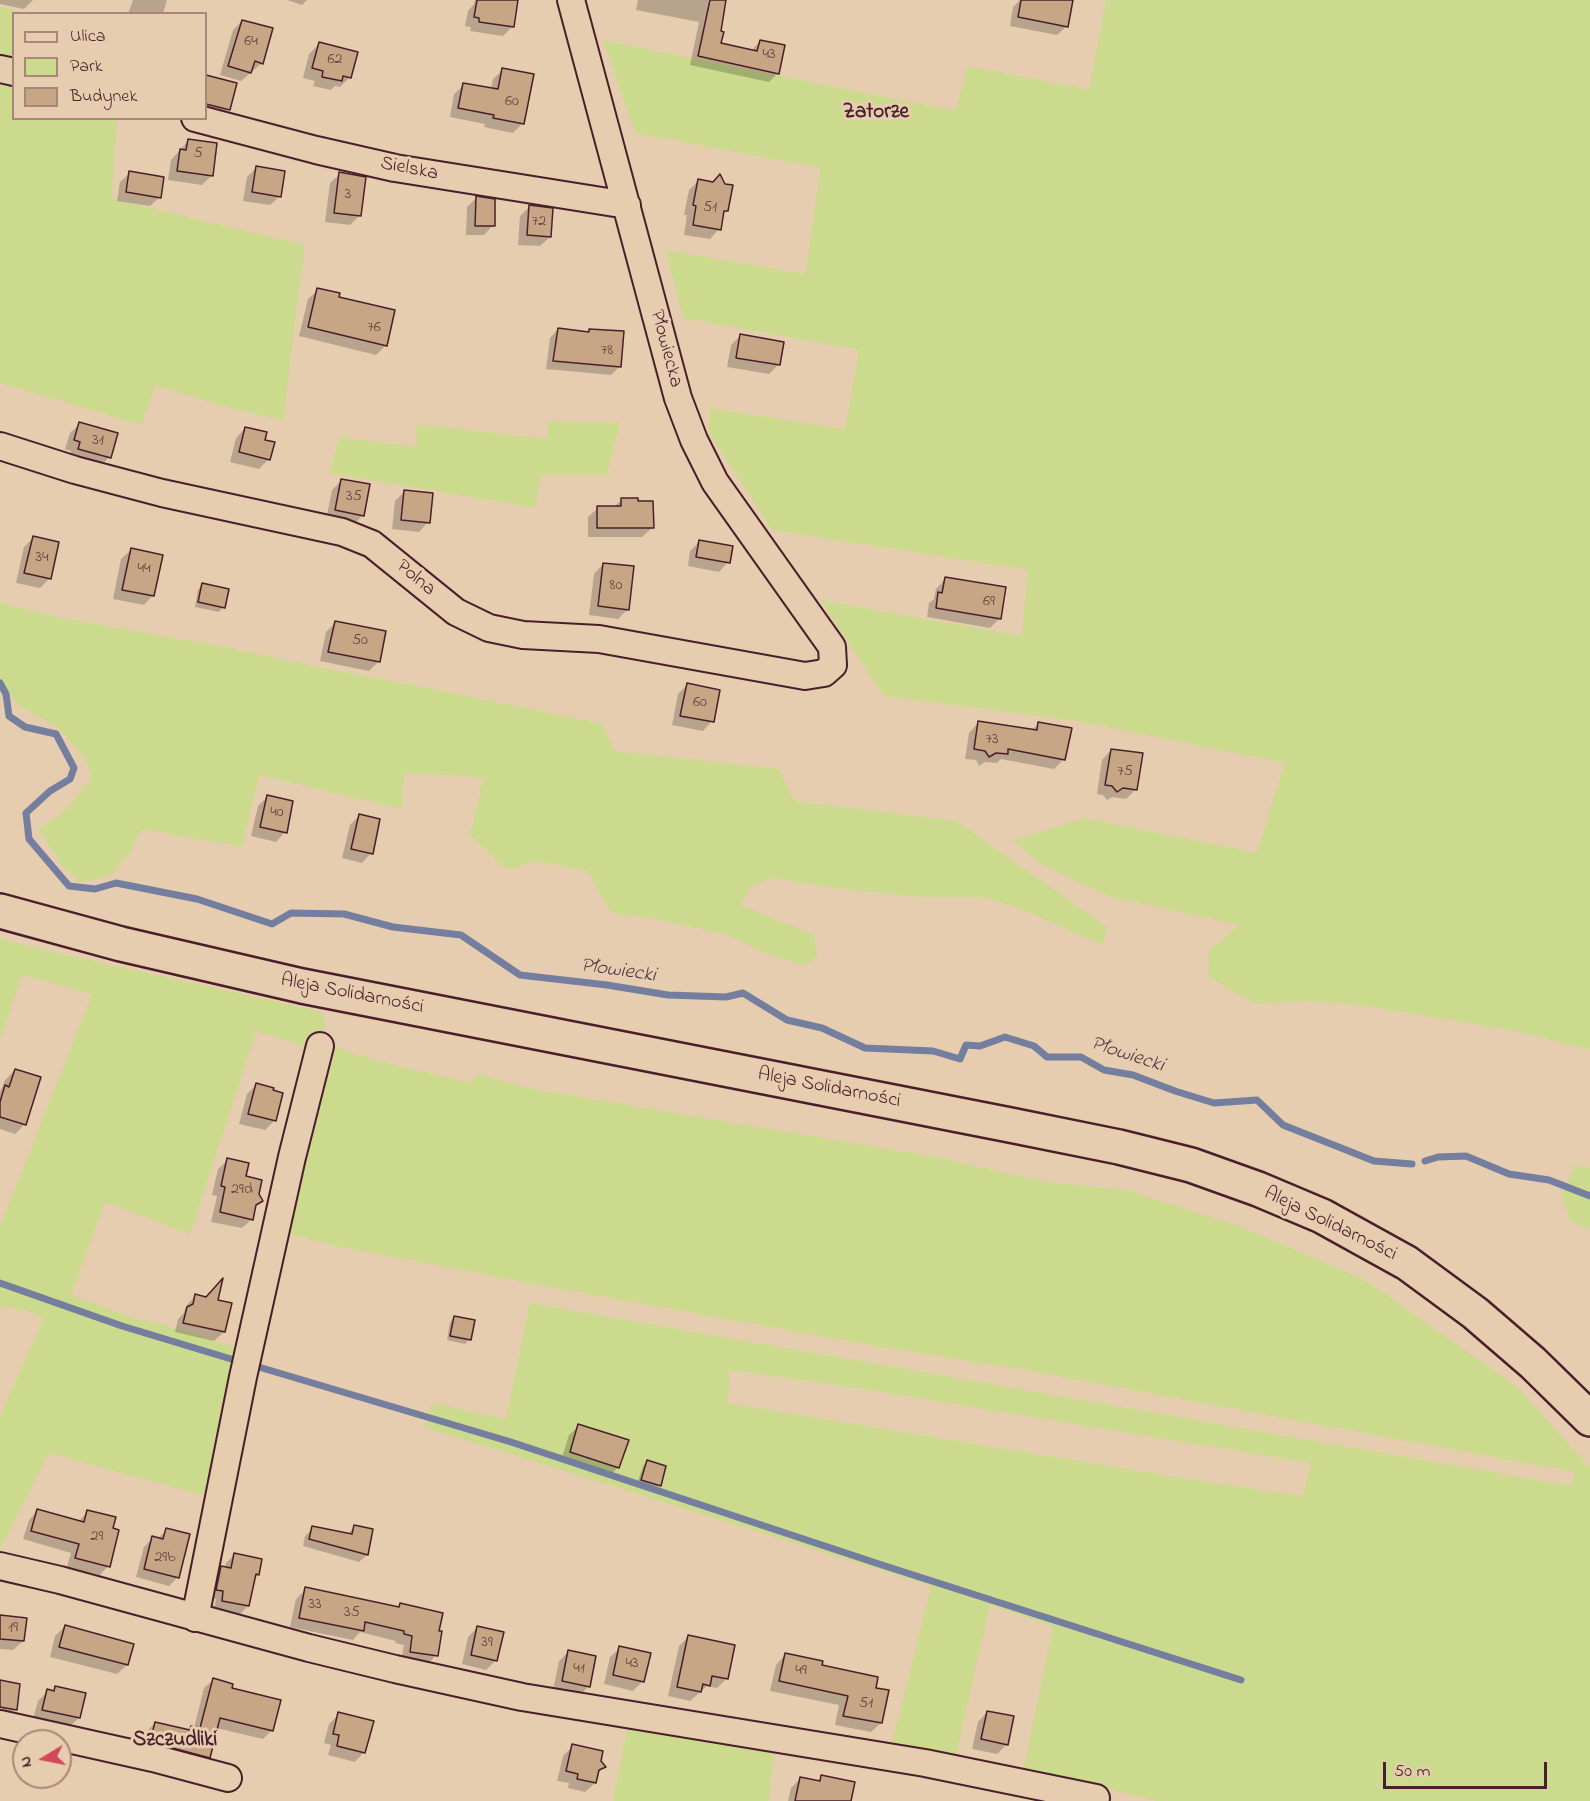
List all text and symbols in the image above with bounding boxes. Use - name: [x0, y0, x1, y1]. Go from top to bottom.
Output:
- legend: [12, 12, 207, 120]
- text: Ulica: [70, 24, 105, 50]
- house number: 64: [244, 32, 258, 52]
- house number: 43: [762, 45, 776, 65]
- house number: 62: [328, 50, 342, 70]
- text: Park: [70, 54, 103, 80]
- text: Budynek: [70, 84, 137, 110]
- house number: 60: [505, 92, 519, 112]
- district label: Zatorze: [843, 101, 909, 127]
- house number: 5: [193, 144, 203, 164]
- street label: Sielska: [378, 153, 440, 187]
- house number: 3: [345, 185, 351, 205]
- house number: 51: [703, 198, 717, 218]
- house number: 72: [532, 212, 546, 232]
- street label: Płowiecka: [643, 308, 687, 390]
- house number: 76: [367, 318, 381, 338]
- house number: 78: [601, 341, 613, 361]
- house number: 31: [92, 431, 104, 451]
- house number: 35: [346, 487, 362, 507]
- house number: 34: [35, 548, 49, 568]
- street label: Polna: [390, 556, 440, 602]
- house number: 44: [137, 559, 151, 579]
- house number: 80: [610, 576, 622, 596]
- house number: 69: [983, 592, 995, 612]
- house number: 50: [352, 631, 368, 651]
- house number: 60: [693, 693, 707, 713]
- house number: 73: [985, 730, 999, 750]
- house number: 75: [1117, 762, 1133, 782]
- house number: 40: [270, 803, 284, 823]
- water label: Płowiecki: [579, 954, 657, 990]
- street label: Aleja Solidarności: [278, 969, 426, 1021]
- water label: Płowiecki: [1087, 1032, 1167, 1080]
- street label: Aleja Solidarności: [755, 1063, 903, 1115]
- house number: 29d: [231, 1180, 253, 1200]
- street label: Aleja Solidarności: [1259, 1182, 1401, 1268]
- house number: 29: [91, 1527, 103, 1547]
- house number: 29b: [154, 1548, 176, 1568]
- house number: 33: [308, 1595, 322, 1615]
- house number: 35: [344, 1603, 360, 1623]
- house number: 19: [8, 1618, 18, 1638]
- house number: 39: [481, 1633, 493, 1653]
- house number: 43: [625, 1654, 639, 1674]
- house number: 41: [573, 1659, 585, 1679]
- house number: 49: [795, 1661, 807, 1681]
- house number: 51: [859, 1694, 873, 1714]
- north arrow: [12, 1729, 72, 1789]
- district label: Szczudliki: [133, 1729, 217, 1755]
- scale bar: [1386, 1750, 1550, 1788]
- text: N: [13, 1754, 39, 1769]
- text: 50 m: [1394, 1759, 1431, 1785]

